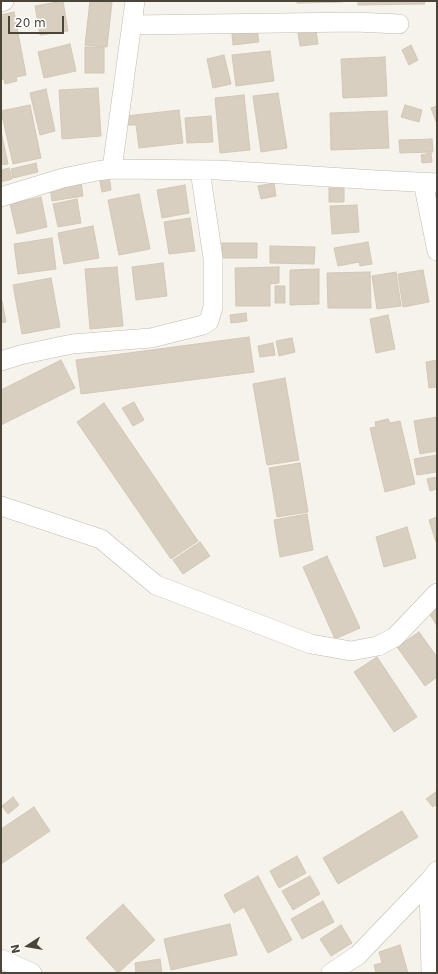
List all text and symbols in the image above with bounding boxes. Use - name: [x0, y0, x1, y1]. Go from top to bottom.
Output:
- scale bar: [10, 8, 66, 34]
- text: 20 m: [15, 16, 46, 30]
- north arrow: [8, 926, 48, 966]
- text: N: [8, 943, 23, 954]

